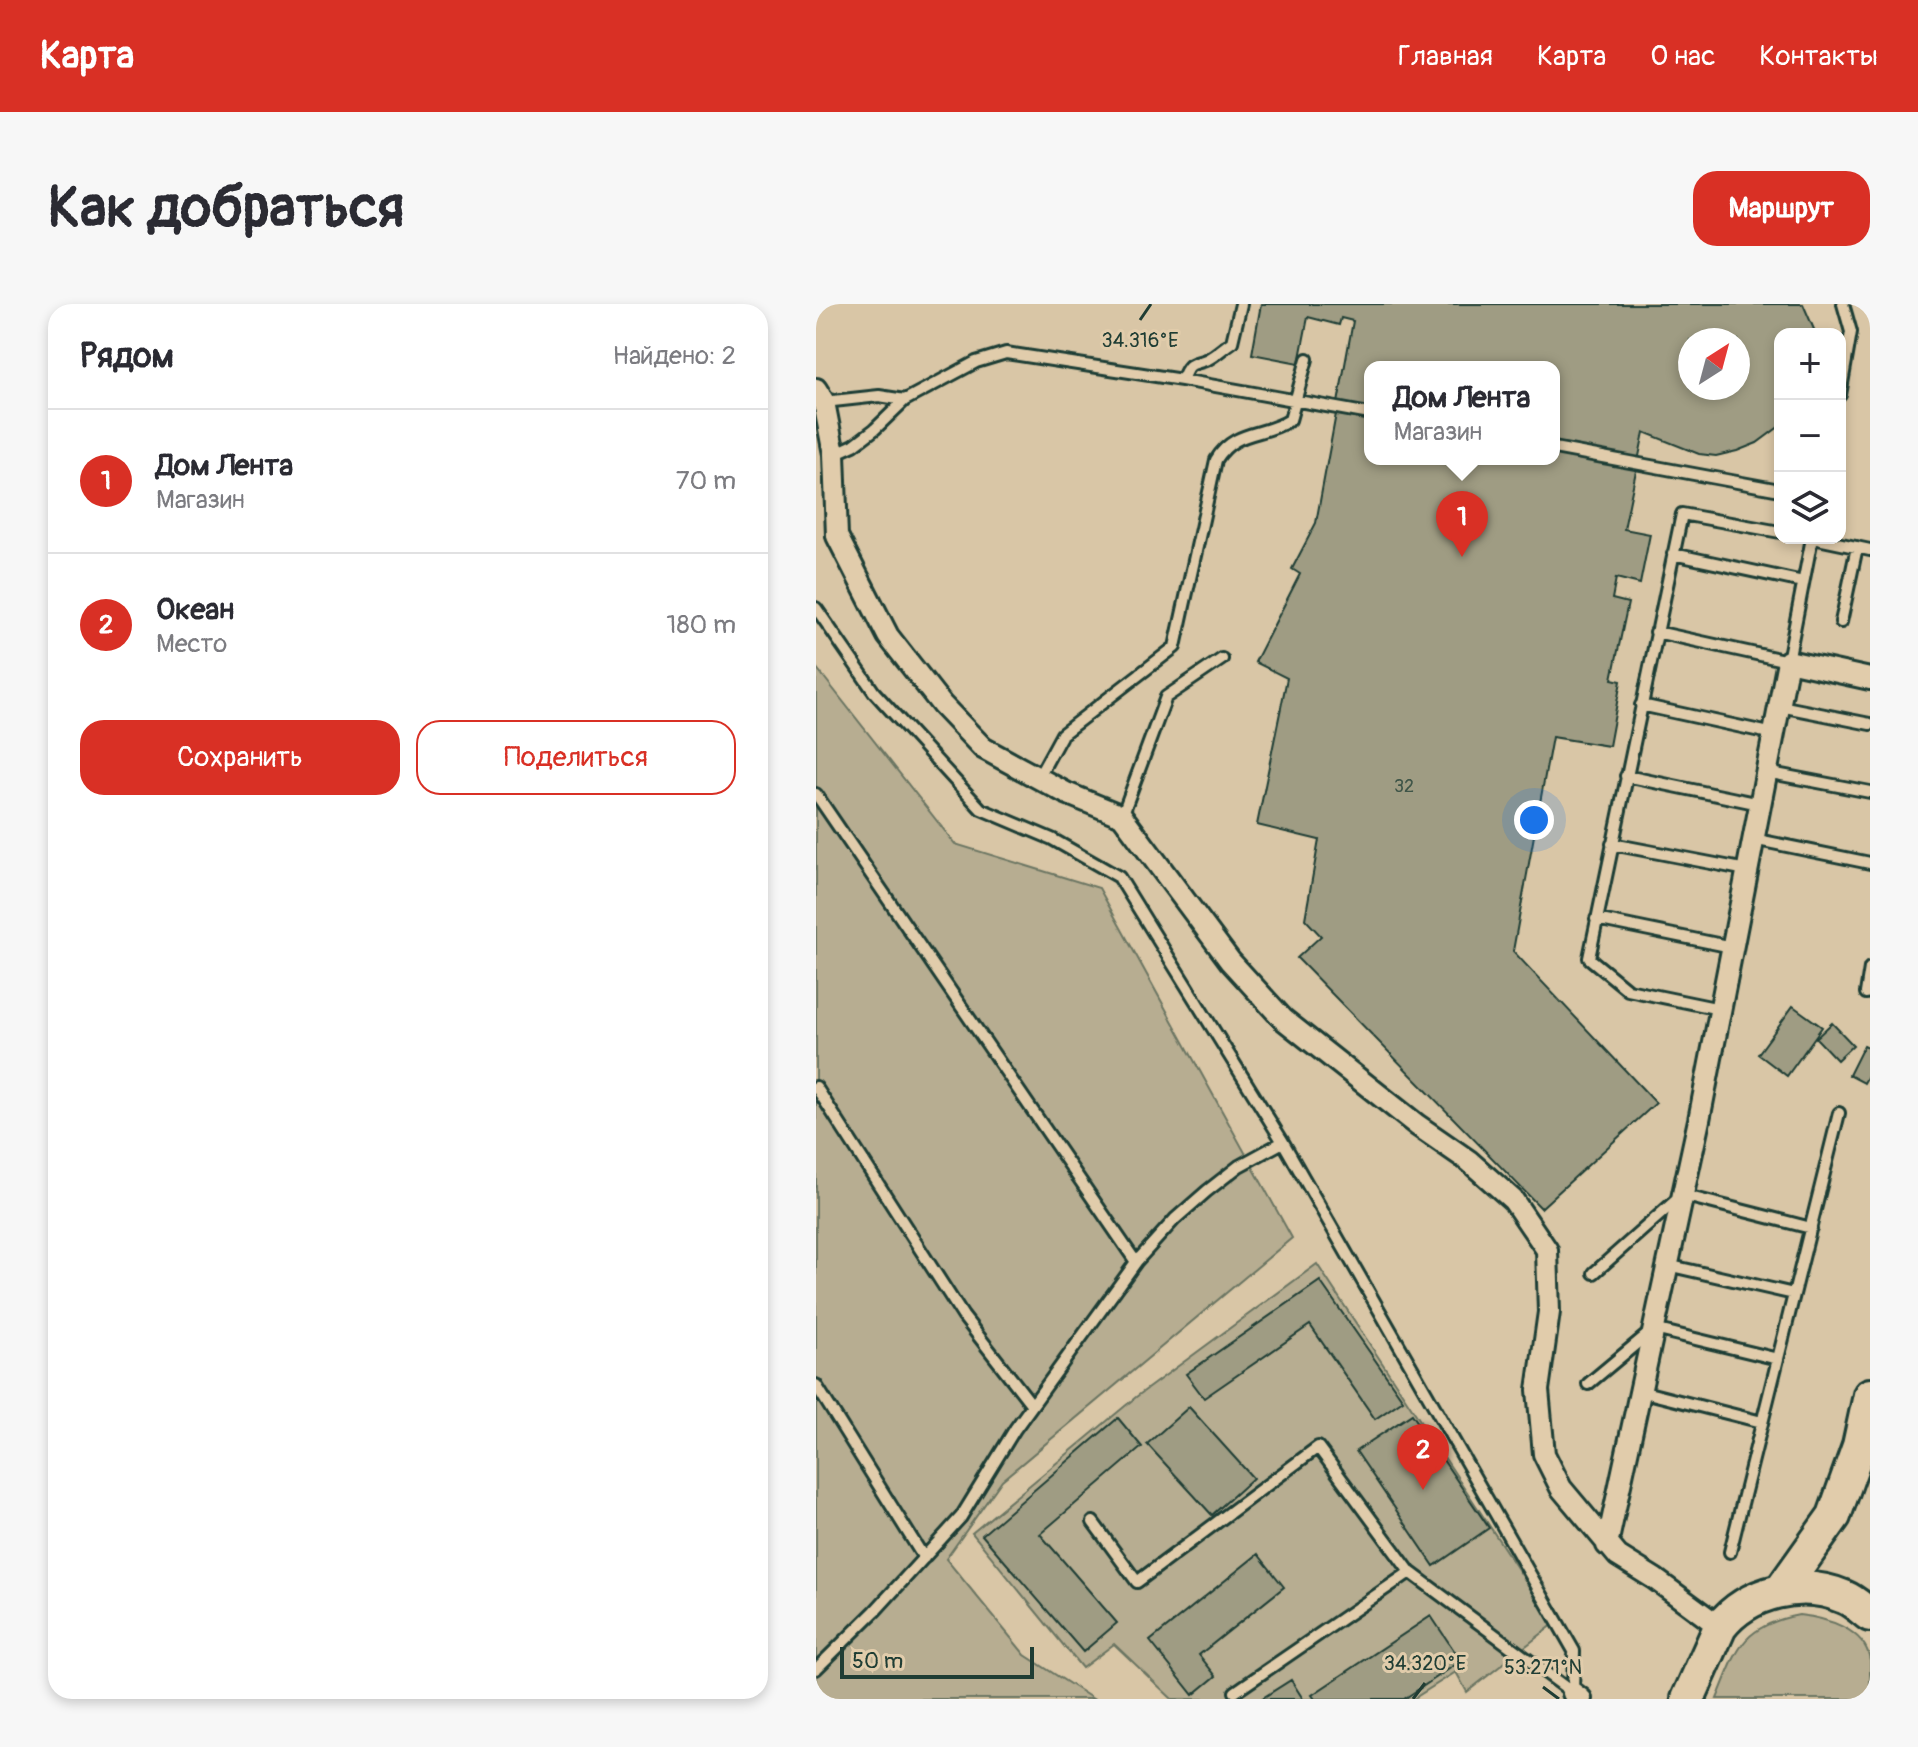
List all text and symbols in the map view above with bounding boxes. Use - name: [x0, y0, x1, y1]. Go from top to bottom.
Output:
- text: Карта: [40, 32, 134, 80]
- text: Главная: [1398, 39, 1493, 74]
- text: Карта: [1537, 39, 1606, 74]
- text: О нас: [1650, 39, 1715, 74]
- text: Контакты: [1759, 39, 1878, 74]
- button: Маршрут: [1693, 171, 1870, 246]
- text: Как добраться: [48, 174, 404, 243]
- text: 34.316°E: [1102, 328, 1178, 353]
- north arrow: [1678, 328, 1750, 400]
- map controls: [1774, 328, 1846, 544]
- button: +: [1774, 328, 1846, 400]
- text: Рядом: [80, 335, 174, 378]
- text: Найдено: 2: [612, 340, 736, 372]
- popup: [1364, 361, 1560, 465]
- text: Дом Лента: [1393, 379, 1531, 416]
- button: −: [1774, 400, 1846, 472]
- text: Магазин: [1393, 416, 1482, 448]
- text: Дом Лента: [156, 447, 293, 484]
- text: 1: [101, 465, 111, 497]
- text: 70 m: [676, 465, 736, 497]
- button: layers: [1774, 472, 1846, 544]
- text: Магазин: [156, 484, 245, 516]
- pin: 1: [1436, 491, 1488, 557]
- text: Океан: [156, 591, 234, 628]
- text: 2: [99, 609, 113, 641]
- text: 180 m: [666, 609, 736, 641]
- text: Место: [156, 628, 227, 660]
- button: Сохранить: [80, 720, 400, 795]
- button: Поделиться: [416, 720, 736, 795]
- house number: 32: [1394, 775, 1414, 798]
- your location: [1514, 800, 1554, 840]
- pin: 2: [1397, 1424, 1449, 1490]
- scale bar: [840, 1643, 1034, 1679]
- text: 50 m: [852, 1647, 903, 1675]
- text: 34.320°E: [1384, 1651, 1466, 1676]
- text: 53.271°N: [1504, 1655, 1582, 1680]

